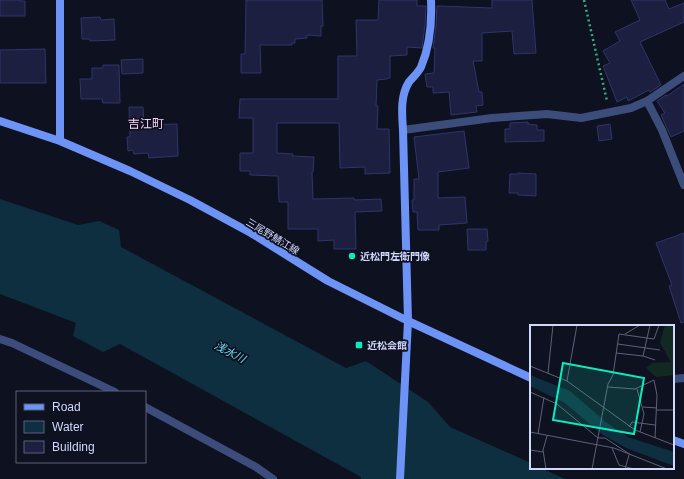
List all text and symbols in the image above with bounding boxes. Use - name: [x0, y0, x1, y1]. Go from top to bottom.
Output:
- district label: 吉江町: [128, 117, 164, 131]
- street label: 三尾野鯖江線: [244, 216, 301, 257]
- marker: 近松門左衛門像: [347, 251, 357, 261]
- place label: 近松門左衛門像: [360, 251, 430, 262]
- inset map: [530, 325, 674, 469]
- water label: 浅水川: [213, 339, 248, 366]
- marker: 近松会館: [354, 340, 364, 350]
- place label: 近松会館: [367, 340, 407, 351]
- legend: [16, 391, 146, 463]
- text: Road: [52, 400, 81, 414]
- text: Water: [52, 420, 84, 434]
- text: Building: [52, 440, 95, 454]

